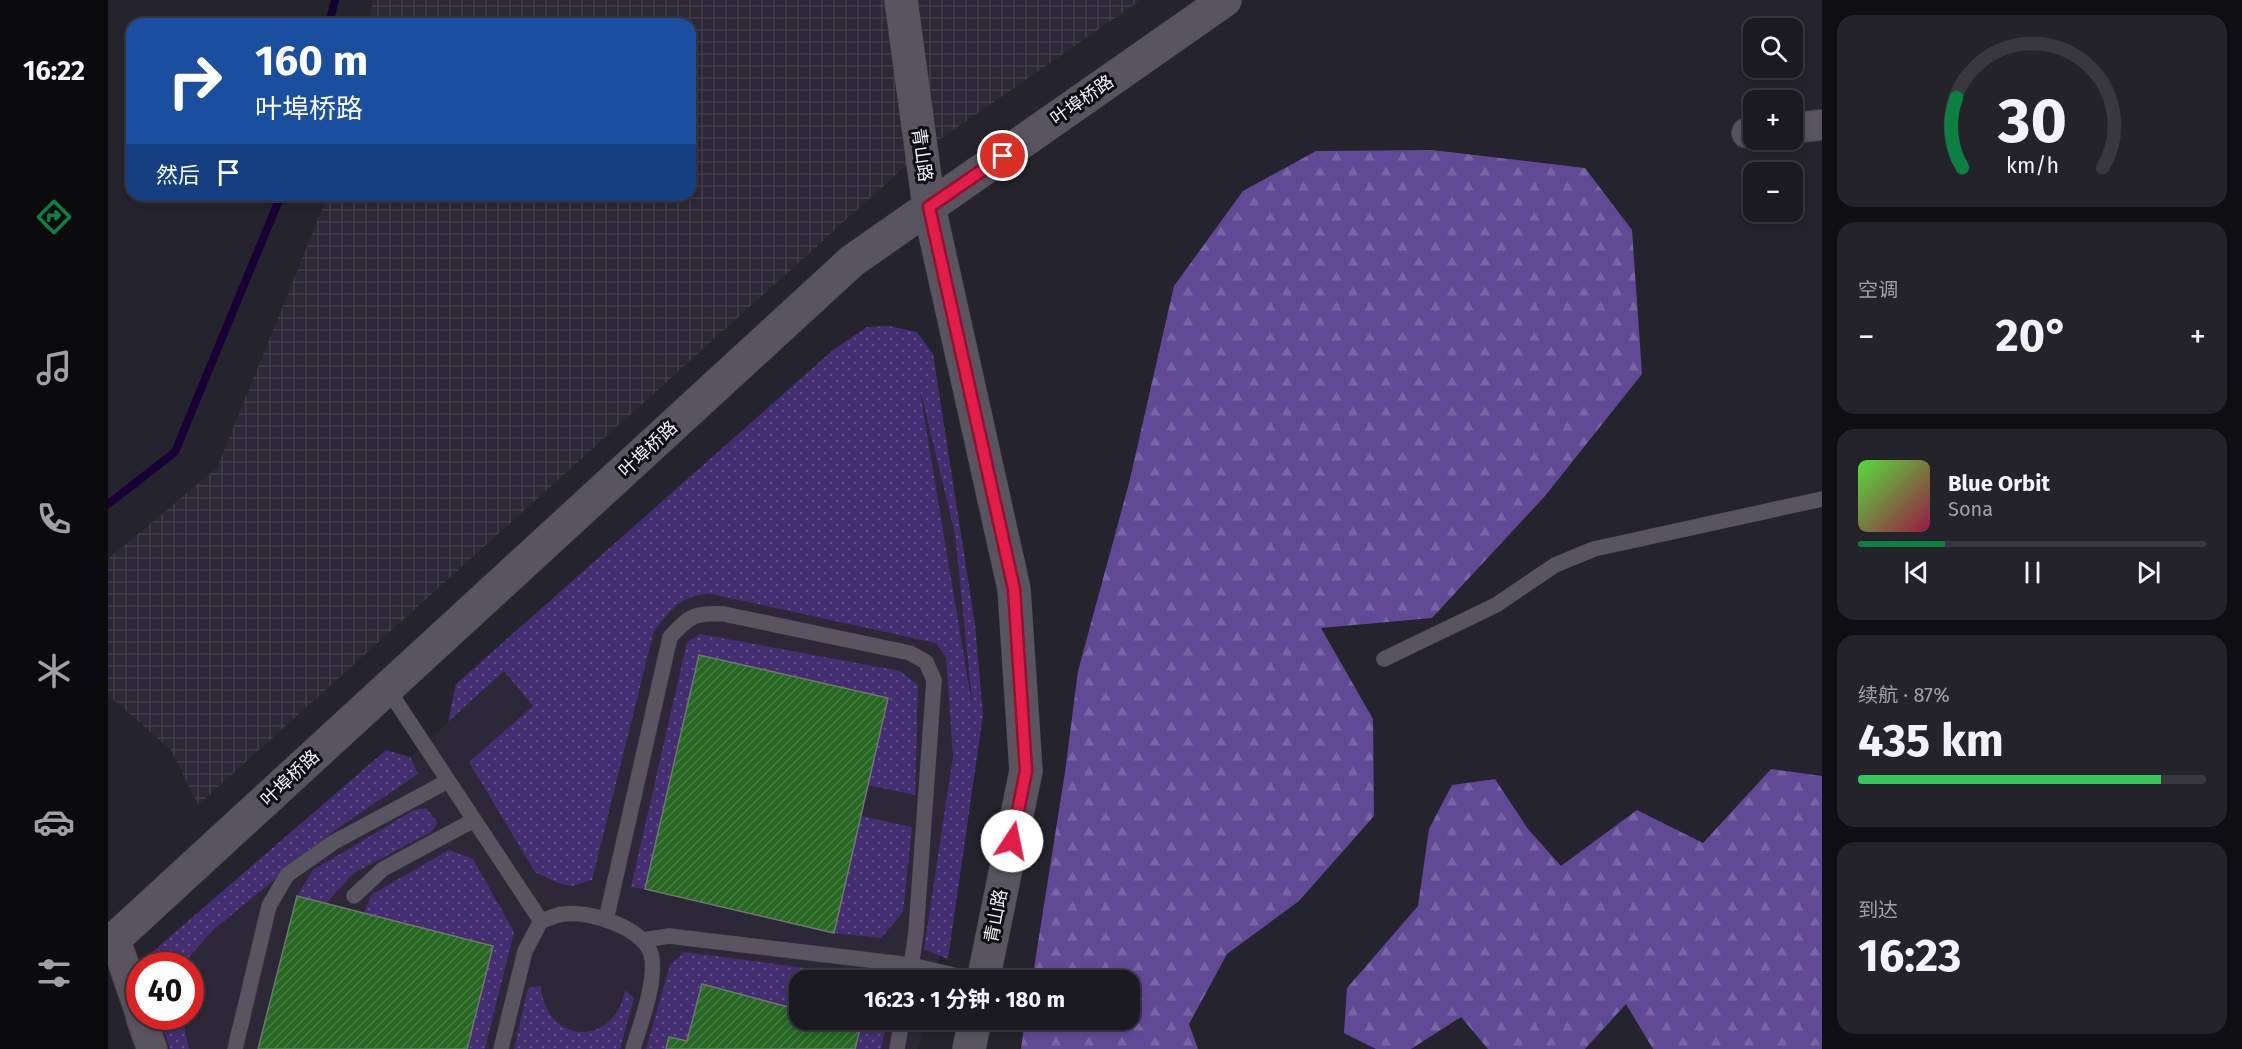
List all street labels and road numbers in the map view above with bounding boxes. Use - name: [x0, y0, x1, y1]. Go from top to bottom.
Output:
- street label: 叶埠桥路: [1046, 70, 1118, 130]
- street label: 青山路: [907, 127, 937, 183]
- street label: 叶埠桥路: [614, 416, 682, 482]
- street label: 叶埠桥路: [256, 745, 324, 811]
- street label: 青山路: [980, 887, 1012, 945]

